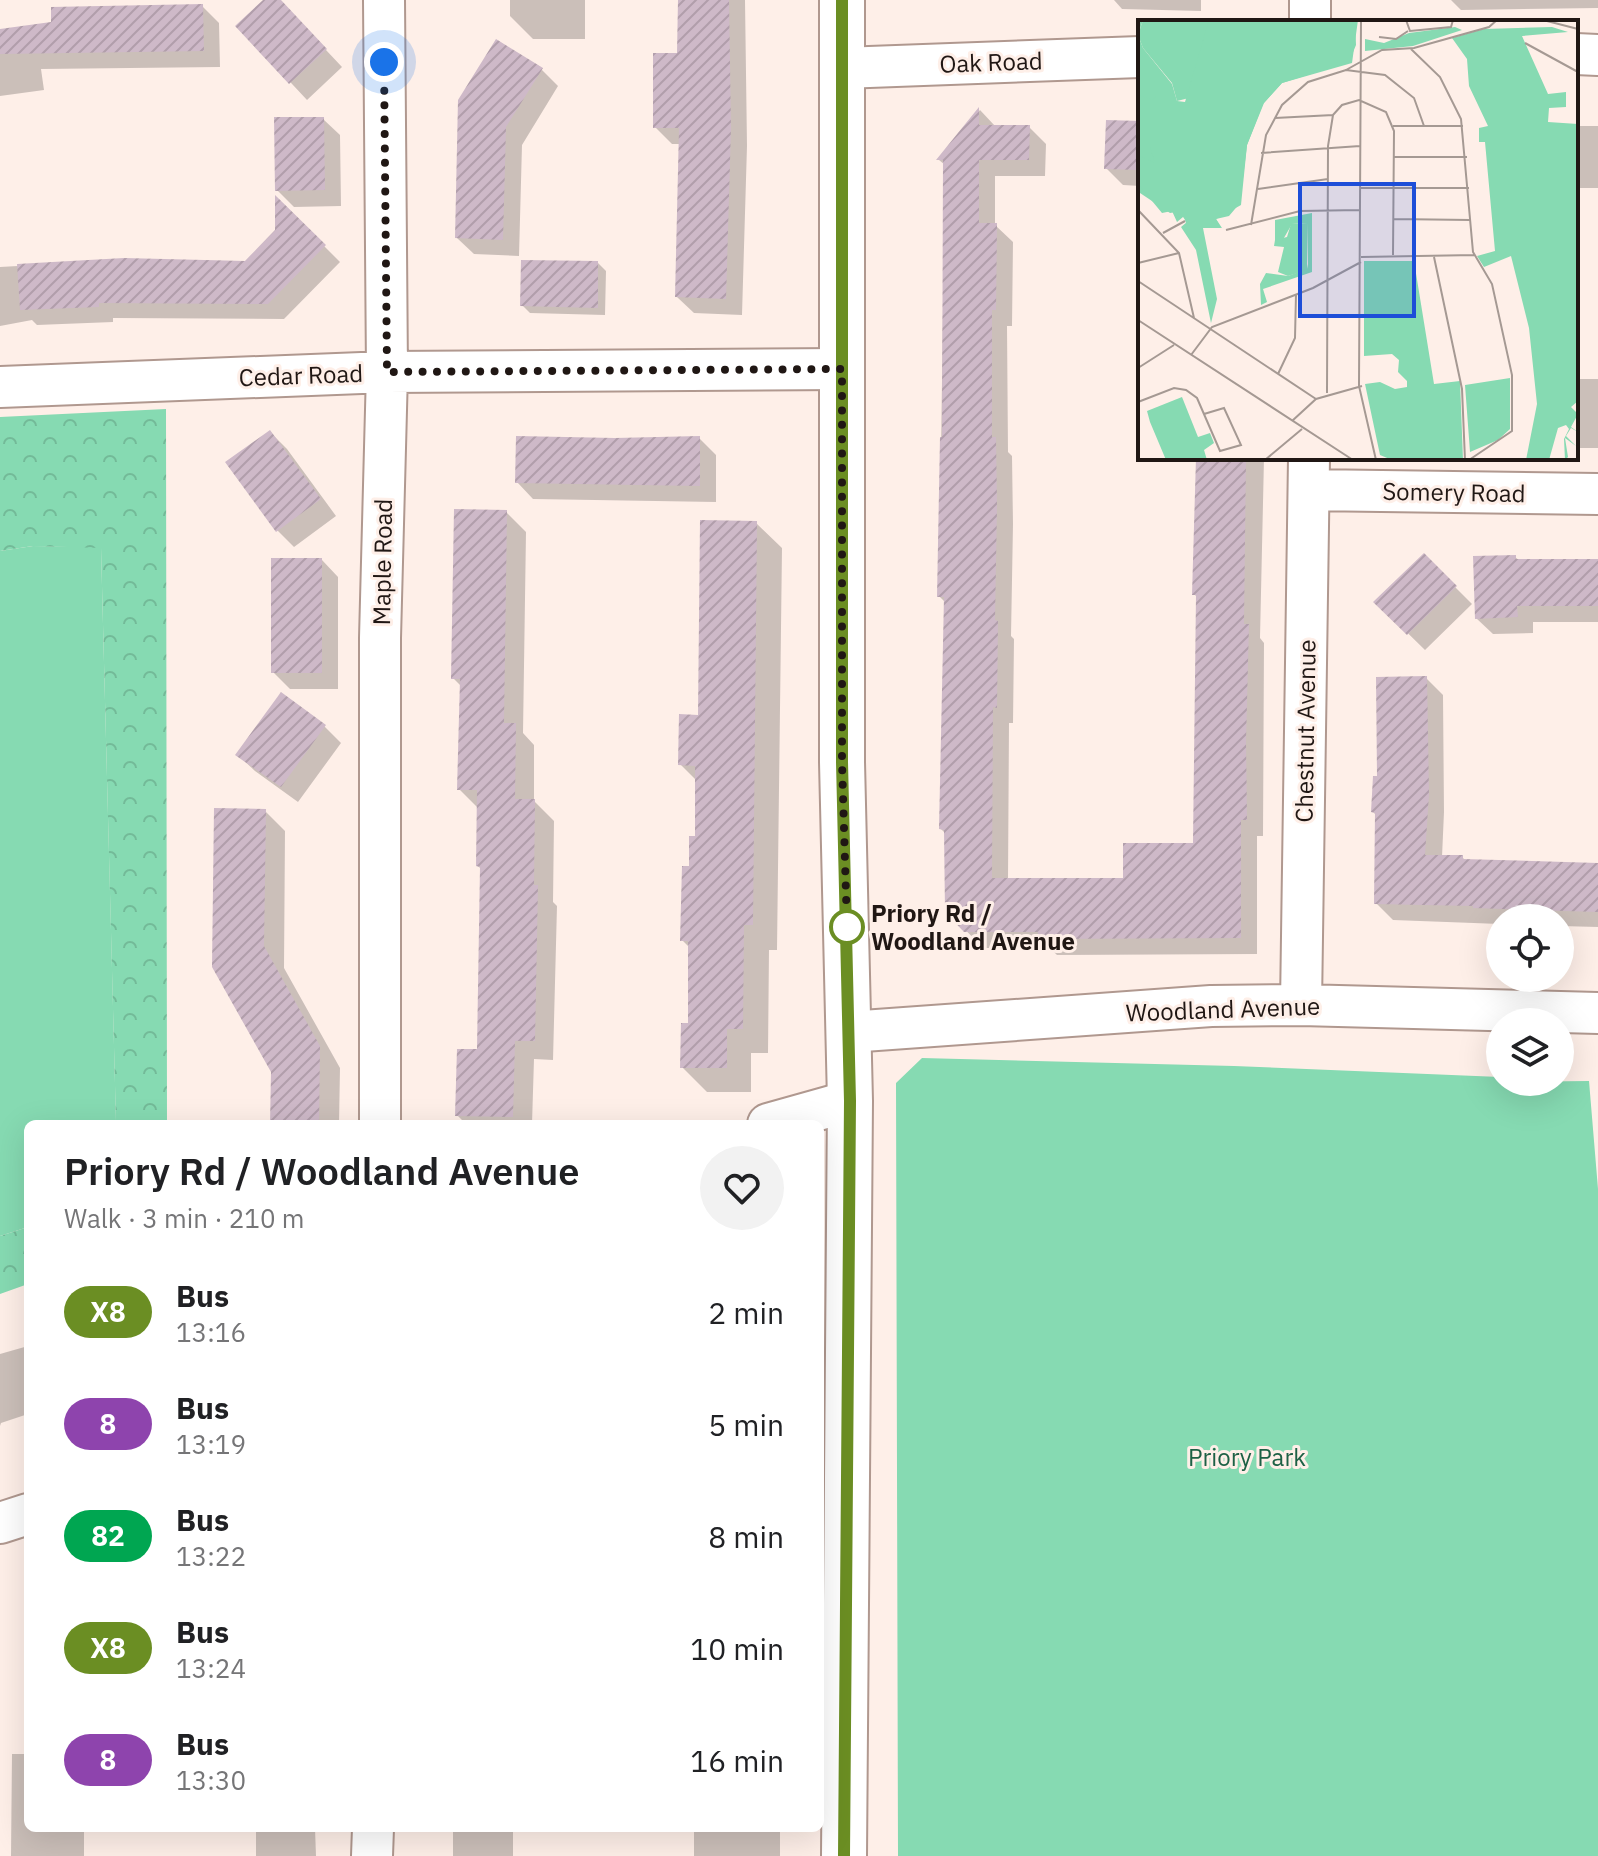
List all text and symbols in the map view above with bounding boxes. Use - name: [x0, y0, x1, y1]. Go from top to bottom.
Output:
- inset map: [1138, 20, 1578, 460]
- your location: [364, 42, 404, 82]
- street label: Oak Road: [939, 44, 1043, 80]
- street label: Cedar Road: [238, 357, 364, 393]
- street label: Somery Road: [1382, 475, 1526, 509]
- street label: Maple Road: [365, 498, 399, 626]
- street label: Chestnut Avenue: [1287, 639, 1323, 823]
- place label: Priory Rd / Woodland Avenue: [871, 897, 1075, 957]
- map controls: [1486, 904, 1574, 1096]
- button: locate: [1486, 904, 1574, 992]
- marker: Priory Rd / Woodland Avenue: [830, 910, 864, 944]
- street label: Woodland Avenue: [1125, 990, 1321, 1028]
- button: layers: [1486, 1008, 1574, 1096]
- text: Priory Rd / Woodland Avenue: [64, 1146, 579, 1195]
- button: heart: [700, 1146, 784, 1230]
- text: Walk · 3 min · 210 m: [64, 1201, 304, 1235]
- text: Bus: [176, 1276, 229, 1315]
- text: X8: [90, 1293, 126, 1330]
- text: 2 min: [708, 1293, 784, 1332]
- text: 13:16: [176, 1315, 246, 1349]
- text: Bus: [176, 1388, 229, 1427]
- text: 8: [100, 1405, 116, 1442]
- text: 5 min: [708, 1405, 784, 1444]
- text: 13:19: [176, 1427, 246, 1461]
- park label: Priory Park: [1188, 1441, 1306, 1473]
- text: Bus: [176, 1500, 229, 1539]
- text: 82: [91, 1517, 125, 1554]
- text: 8 min: [708, 1517, 784, 1556]
- text: 13:22: [176, 1539, 246, 1573]
- text: Bus: [176, 1612, 229, 1651]
- text: X8: [90, 1629, 126, 1666]
- text: 10 min: [690, 1629, 784, 1668]
- text: 13:24: [176, 1651, 246, 1685]
- text: Bus: [176, 1724, 229, 1763]
- text: 8: [100, 1741, 116, 1778]
- text: 16 min: [690, 1741, 784, 1780]
- text: 13:30: [176, 1763, 246, 1797]

